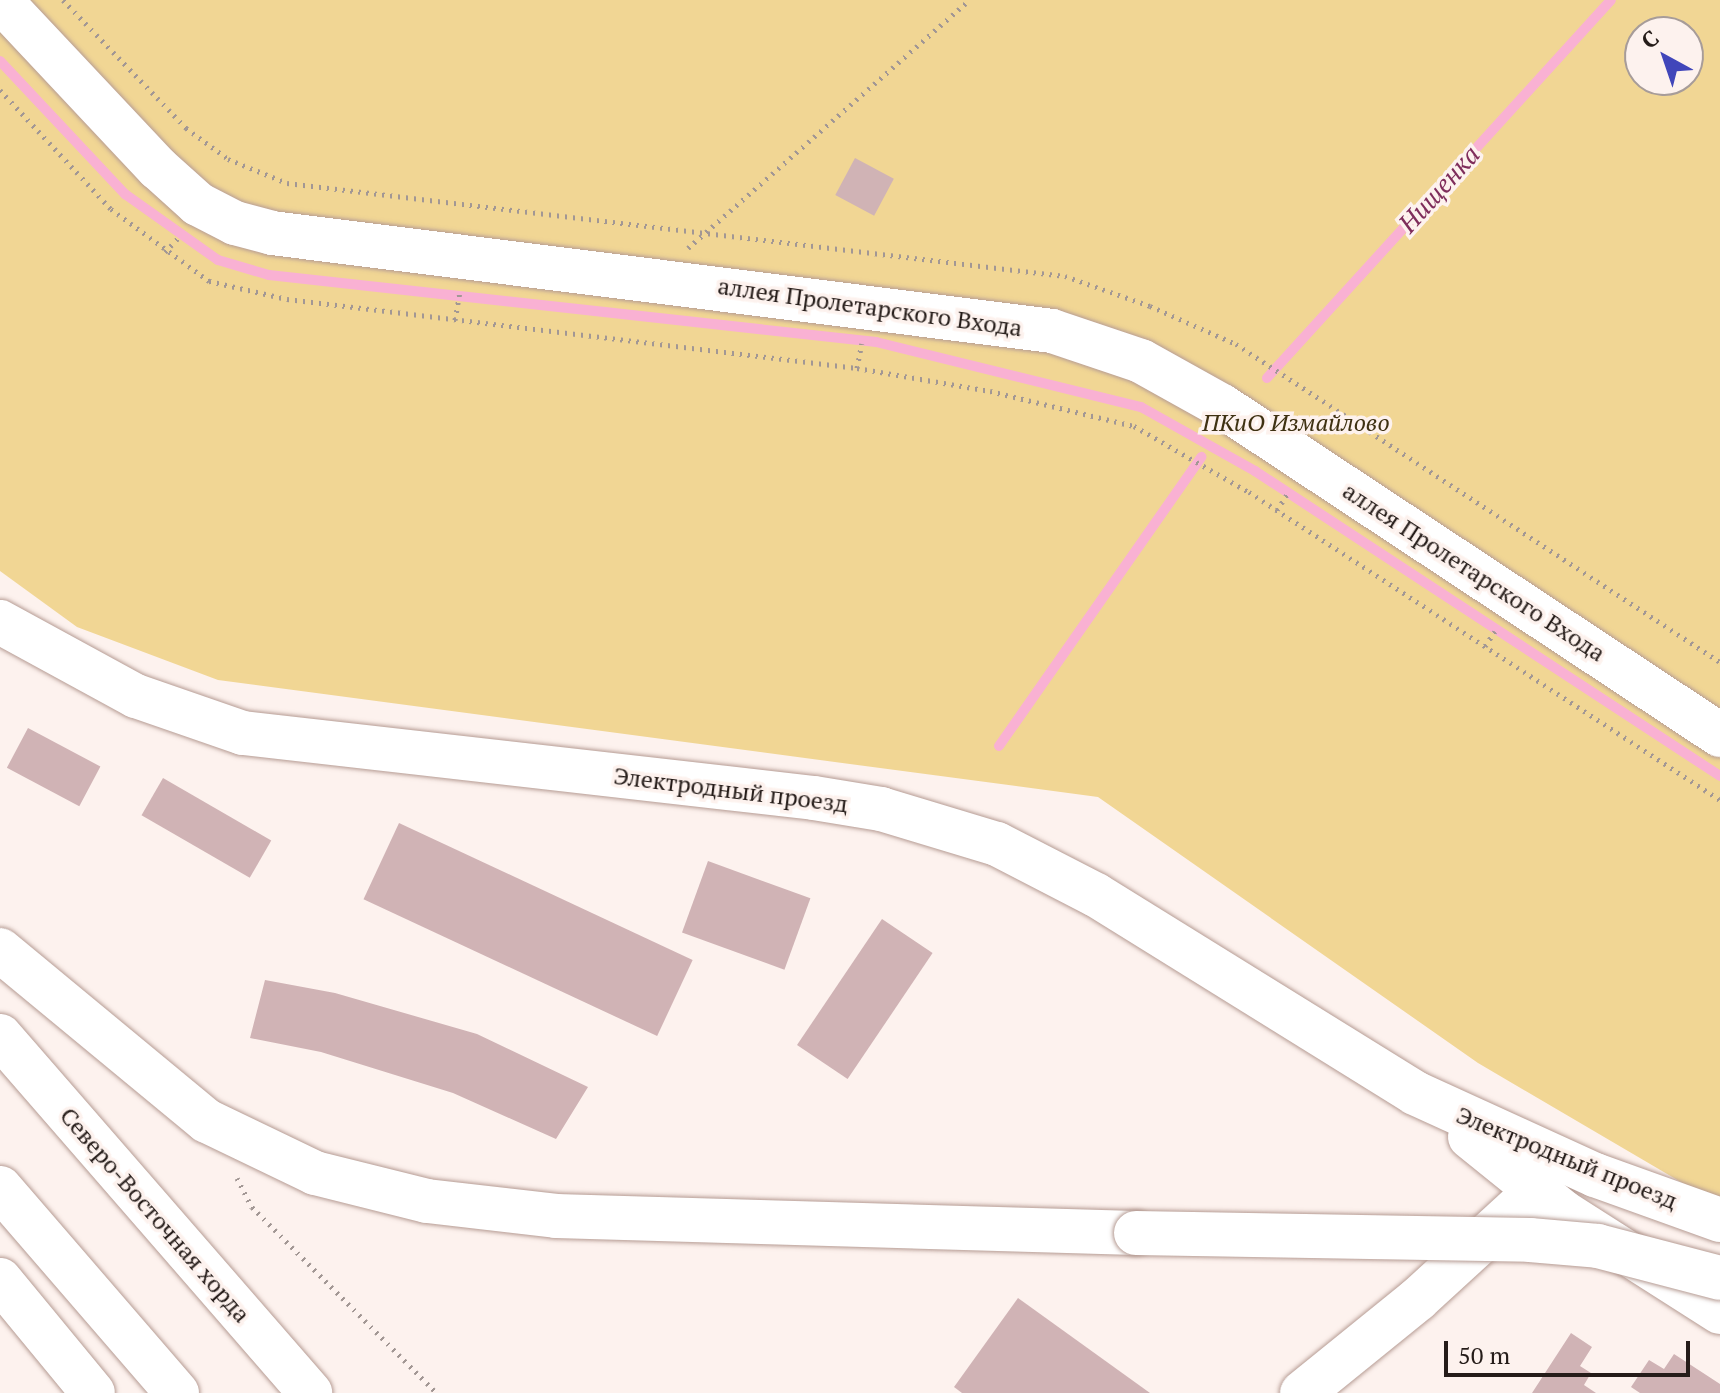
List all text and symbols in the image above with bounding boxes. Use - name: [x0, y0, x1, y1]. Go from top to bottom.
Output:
- north arrow: [1624, 16, 1704, 96]
- text: С: [1635, 23, 1664, 54]
- water label: Нищенка: [1392, 139, 1486, 239]
- street label: аллея Пролетарского Входа: [716, 271, 1024, 343]
- park label: ПКиО Измайлово: [1202, 409, 1390, 437]
- street label: аллея Пролетарского Входа: [1337, 476, 1611, 668]
- street label: Электродный проезд: [612, 761, 850, 819]
- street label: Электродный проезд: [1452, 1100, 1682, 1216]
- street label: Северо-Восточная хорда: [54, 1102, 256, 1328]
- scale bar: [1448, 1325, 1694, 1375]
- text: 50 m: [1458, 1339, 1510, 1371]

